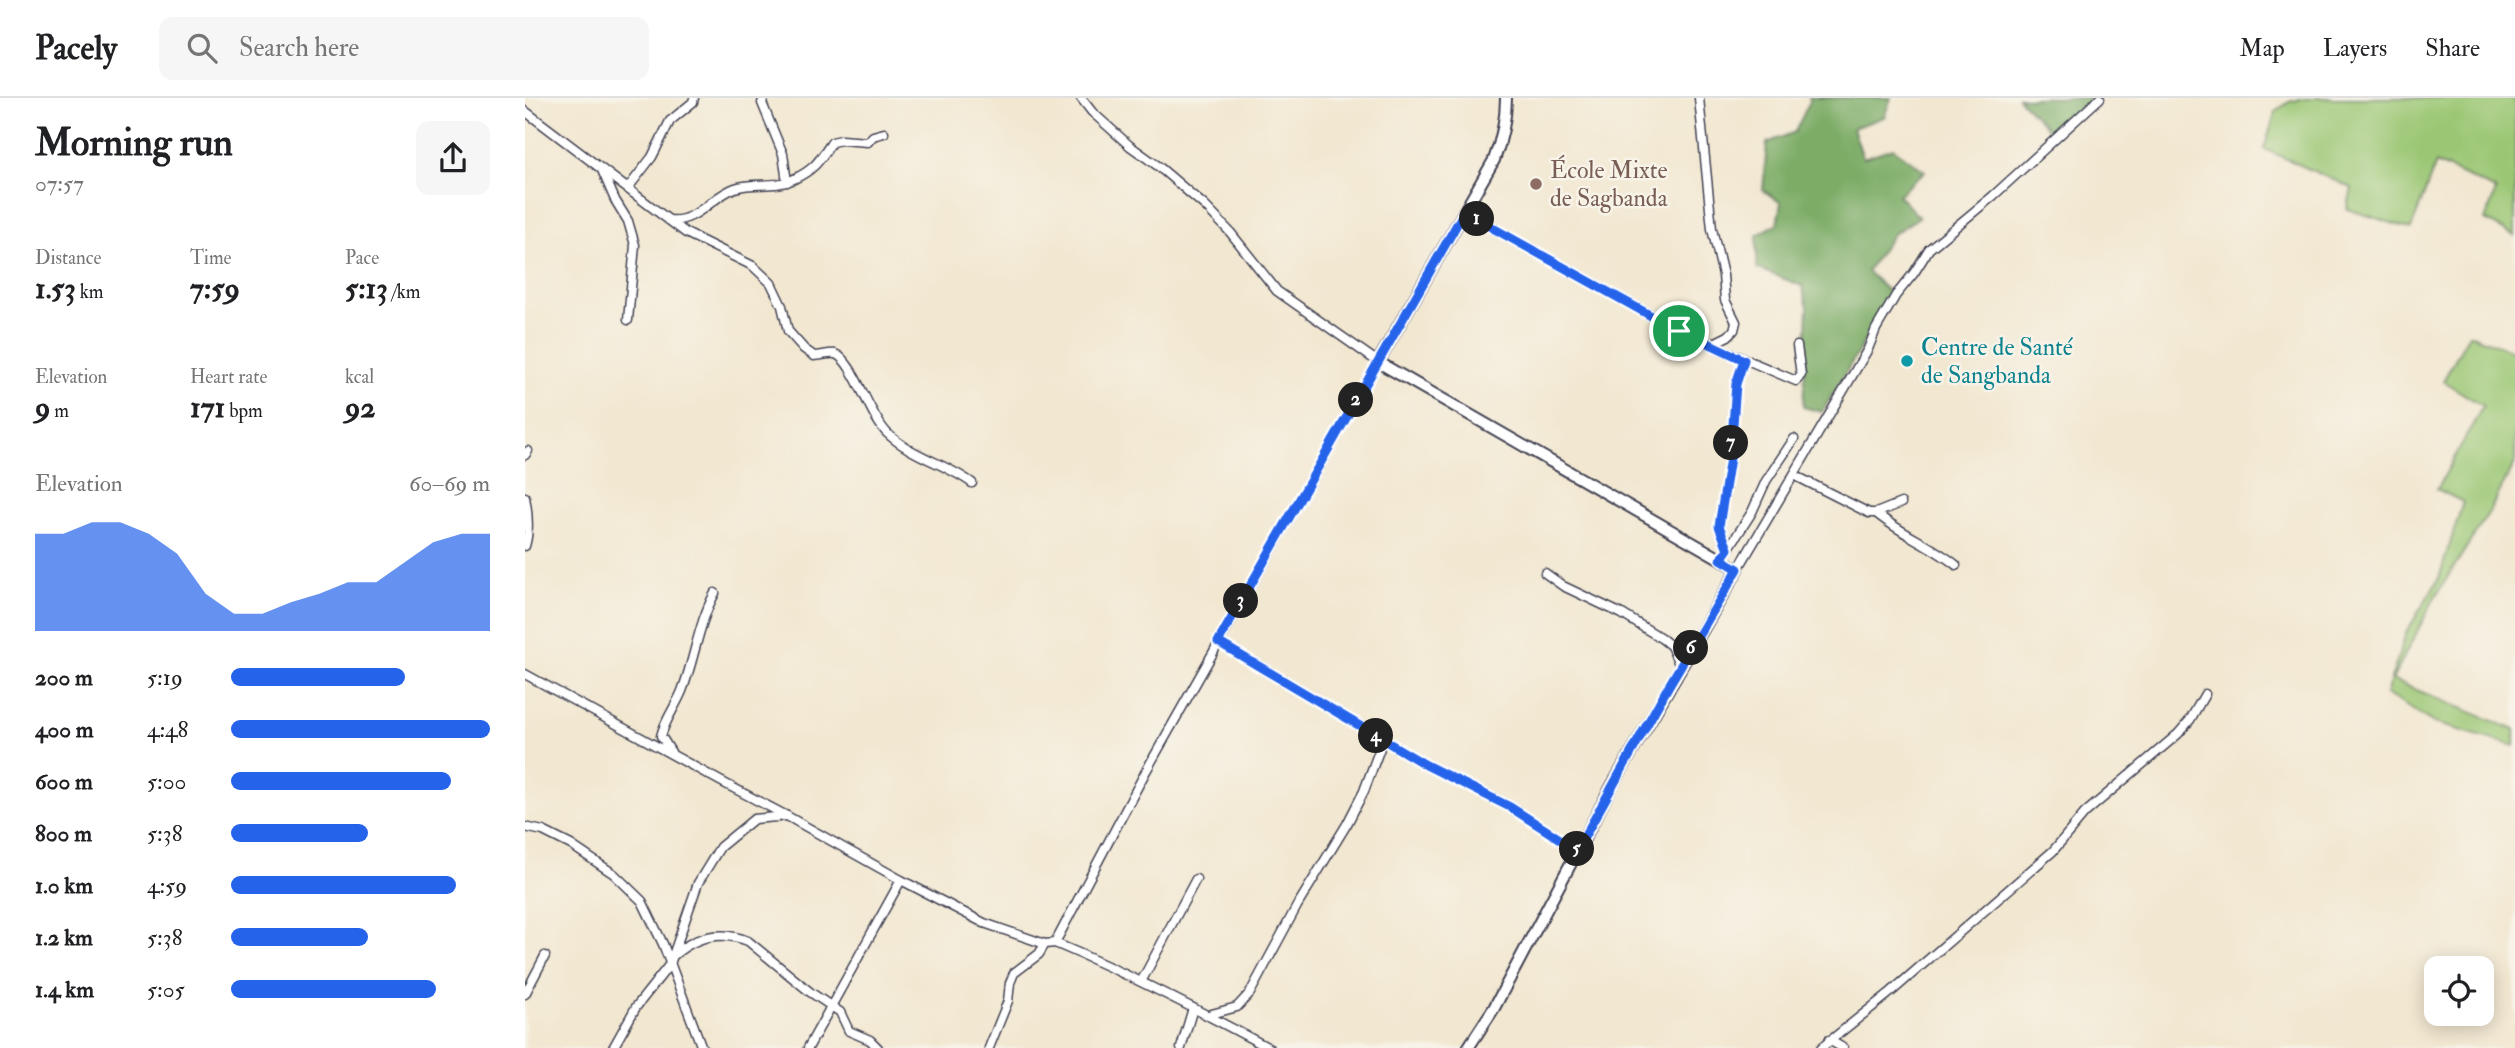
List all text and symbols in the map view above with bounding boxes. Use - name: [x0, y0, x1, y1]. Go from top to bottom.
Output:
- search box: [159, 17, 649, 80]
- text: Pacely: [35, 28, 117, 69]
- icon: search: [183, 29, 221, 67]
- text: Search here: [239, 32, 359, 64]
- text: Map: [2240, 33, 2285, 64]
- text: Layers: [2323, 33, 2387, 64]
- text: Share: [2425, 33, 2480, 64]
- text: Morning run: [35, 119, 233, 167]
- button: share: [416, 121, 490, 195]
- place label: École Mixte de Sagbanda: [1550, 154, 1669, 214]
- text: 07:57: [35, 169, 84, 198]
- marker: École Mixte de Sagbanda: [1528, 176, 1544, 192]
- pin: 1: [1459, 202, 1495, 236]
- text: 1: [1473, 206, 1480, 230]
- text: Distance: [35, 246, 101, 270]
- text: Time: [190, 246, 232, 270]
- text: Pace: [345, 246, 379, 270]
- text: 1.53: [35, 270, 76, 307]
- text: 7:59: [190, 270, 240, 307]
- text: 5:13: [345, 270, 388, 307]
- text: km: [76, 280, 104, 304]
- text: /km: [388, 280, 421, 304]
- pin: [1649, 301, 1709, 361]
- icon: arrive: [1660, 312, 1698, 350]
- place label: Centre de Santé de Sangbanda: [1921, 332, 2074, 391]
- marker: Centre de Santé de Sangbanda: [1899, 353, 1915, 369]
- text: Elevation: [35, 365, 107, 389]
- text: Heart rate: [190, 365, 267, 389]
- text: kcal: [345, 365, 374, 389]
- pin: 2: [1339, 382, 1373, 418]
- text: 2: [1351, 387, 1360, 411]
- text: 9: [35, 389, 50, 426]
- text: 171: [190, 389, 225, 426]
- text: 92: [345, 389, 376, 426]
- text: m: [50, 399, 69, 423]
- text: bpm: [225, 399, 263, 423]
- pin: 7: [1713, 426, 1749, 460]
- text: 7: [1726, 430, 1735, 454]
- text: Elevation: [35, 469, 123, 498]
- text: 60–69 m: [409, 469, 490, 498]
- pin: 3: [1223, 584, 1259, 618]
- text: 3: [1237, 588, 1244, 612]
- pin: 6: [1673, 630, 1709, 666]
- text: 6: [1686, 635, 1695, 659]
- text: 200 m: [35, 663, 93, 692]
- text: 5:19: [147, 663, 183, 692]
- text: 400 m: [35, 715, 94, 744]
- text: 4:48: [147, 715, 188, 744]
- pin: 4: [1359, 718, 1393, 754]
- text: 4: [1370, 723, 1381, 747]
- text: 600 m: [35, 767, 93, 796]
- text: 5:00: [147, 767, 186, 796]
- text: 800 m: [35, 819, 92, 848]
- text: 5:38: [147, 819, 182, 848]
- pin: 5: [1559, 832, 1595, 866]
- text: 5: [1572, 836, 1581, 860]
- text: 1.0 km: [35, 871, 93, 900]
- text: 4:59: [147, 871, 187, 900]
- text: 1.2 km: [35, 923, 93, 952]
- text: 5:38: [147, 923, 182, 952]
- map controls: [2424, 956, 2494, 1026]
- button: locate: [2424, 956, 2494, 1026]
- text: 1.4 km: [35, 975, 94, 1004]
- text: 5:05: [147, 975, 185, 1004]

